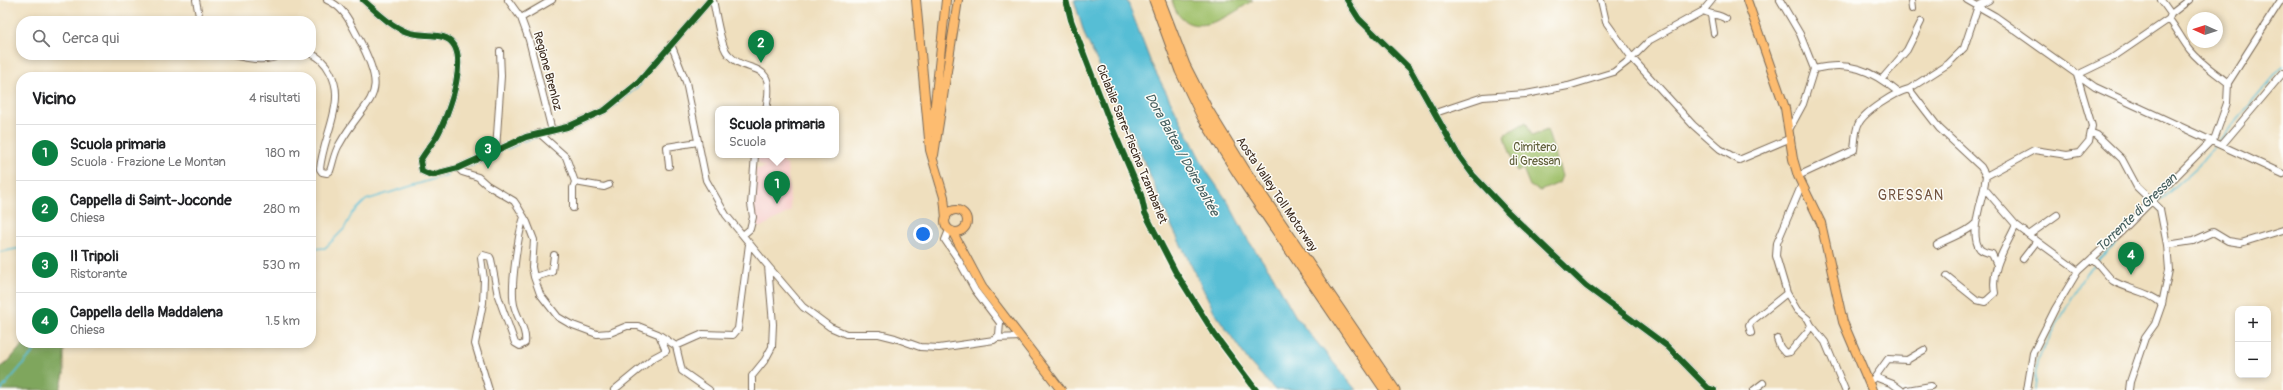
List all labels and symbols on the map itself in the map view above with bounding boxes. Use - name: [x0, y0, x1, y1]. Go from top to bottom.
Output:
- north arrow: [2187, 12, 2223, 48]
- street label: Regione Brenloz: [530, 30, 565, 112]
- pin: 2: [748, 30, 774, 63]
- street label: Ciclabile Sarre-Piscina Tzambarlet: [1093, 62, 1170, 226]
- water label: Dora Baltea / Doire baltée: [1142, 90, 1223, 220]
- street label: Aosta Valley Toll Motorway: [1233, 134, 1321, 254]
- pin: 3: [475, 136, 501, 169]
- park label: Cimitero di Gressan: [1509, 140, 1561, 169]
- water label: Torrente di Gressan: [2093, 170, 2181, 255]
- pin: 1: [764, 171, 790, 204]
- district label: GRESSAN: [1878, 187, 1944, 204]
- your location: [913, 224, 933, 244]
- pin: 4: [2118, 242, 2144, 275]

